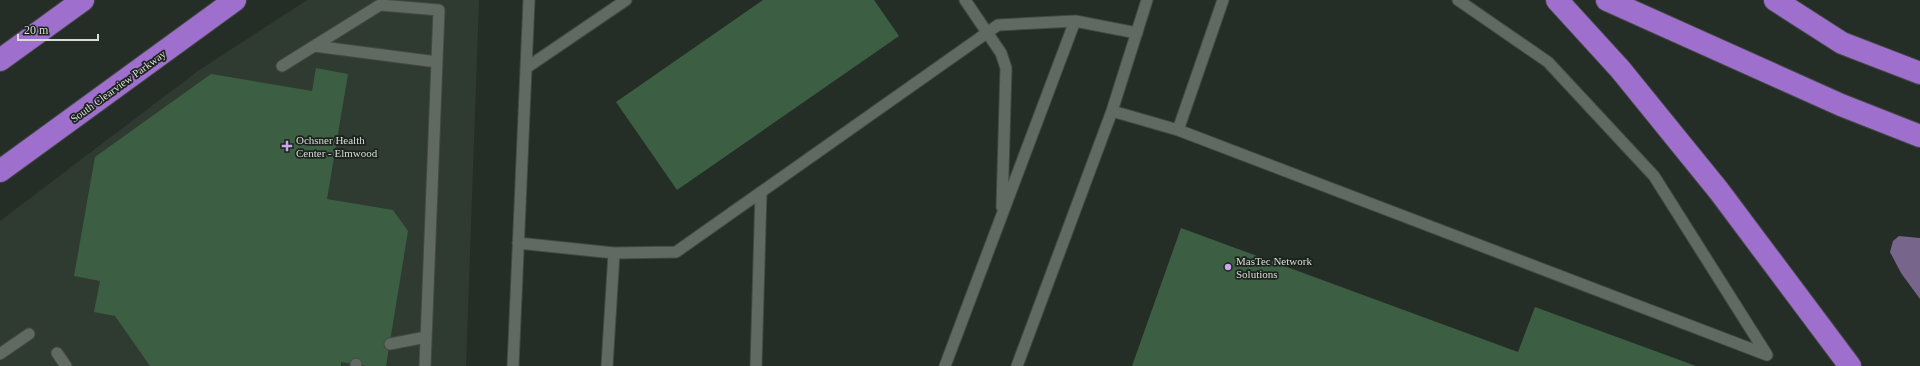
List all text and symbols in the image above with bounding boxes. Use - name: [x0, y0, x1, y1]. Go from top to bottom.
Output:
- scale bar: [18, 16, 98, 42]
- text: 20 m: [24, 23, 49, 37]
- street label: South Clearview Parkway: [68, 47, 168, 125]
- place label: Ochsner Health Center - Elmwood: [296, 134, 378, 159]
- marker: Ochsner Health Center - Elmwood: [281, 140, 293, 152]
- place label: MasTec Network Solutions: [1236, 255, 1312, 280]
- marker: MasTec Network Solutions: [1223, 262, 1233, 272]

